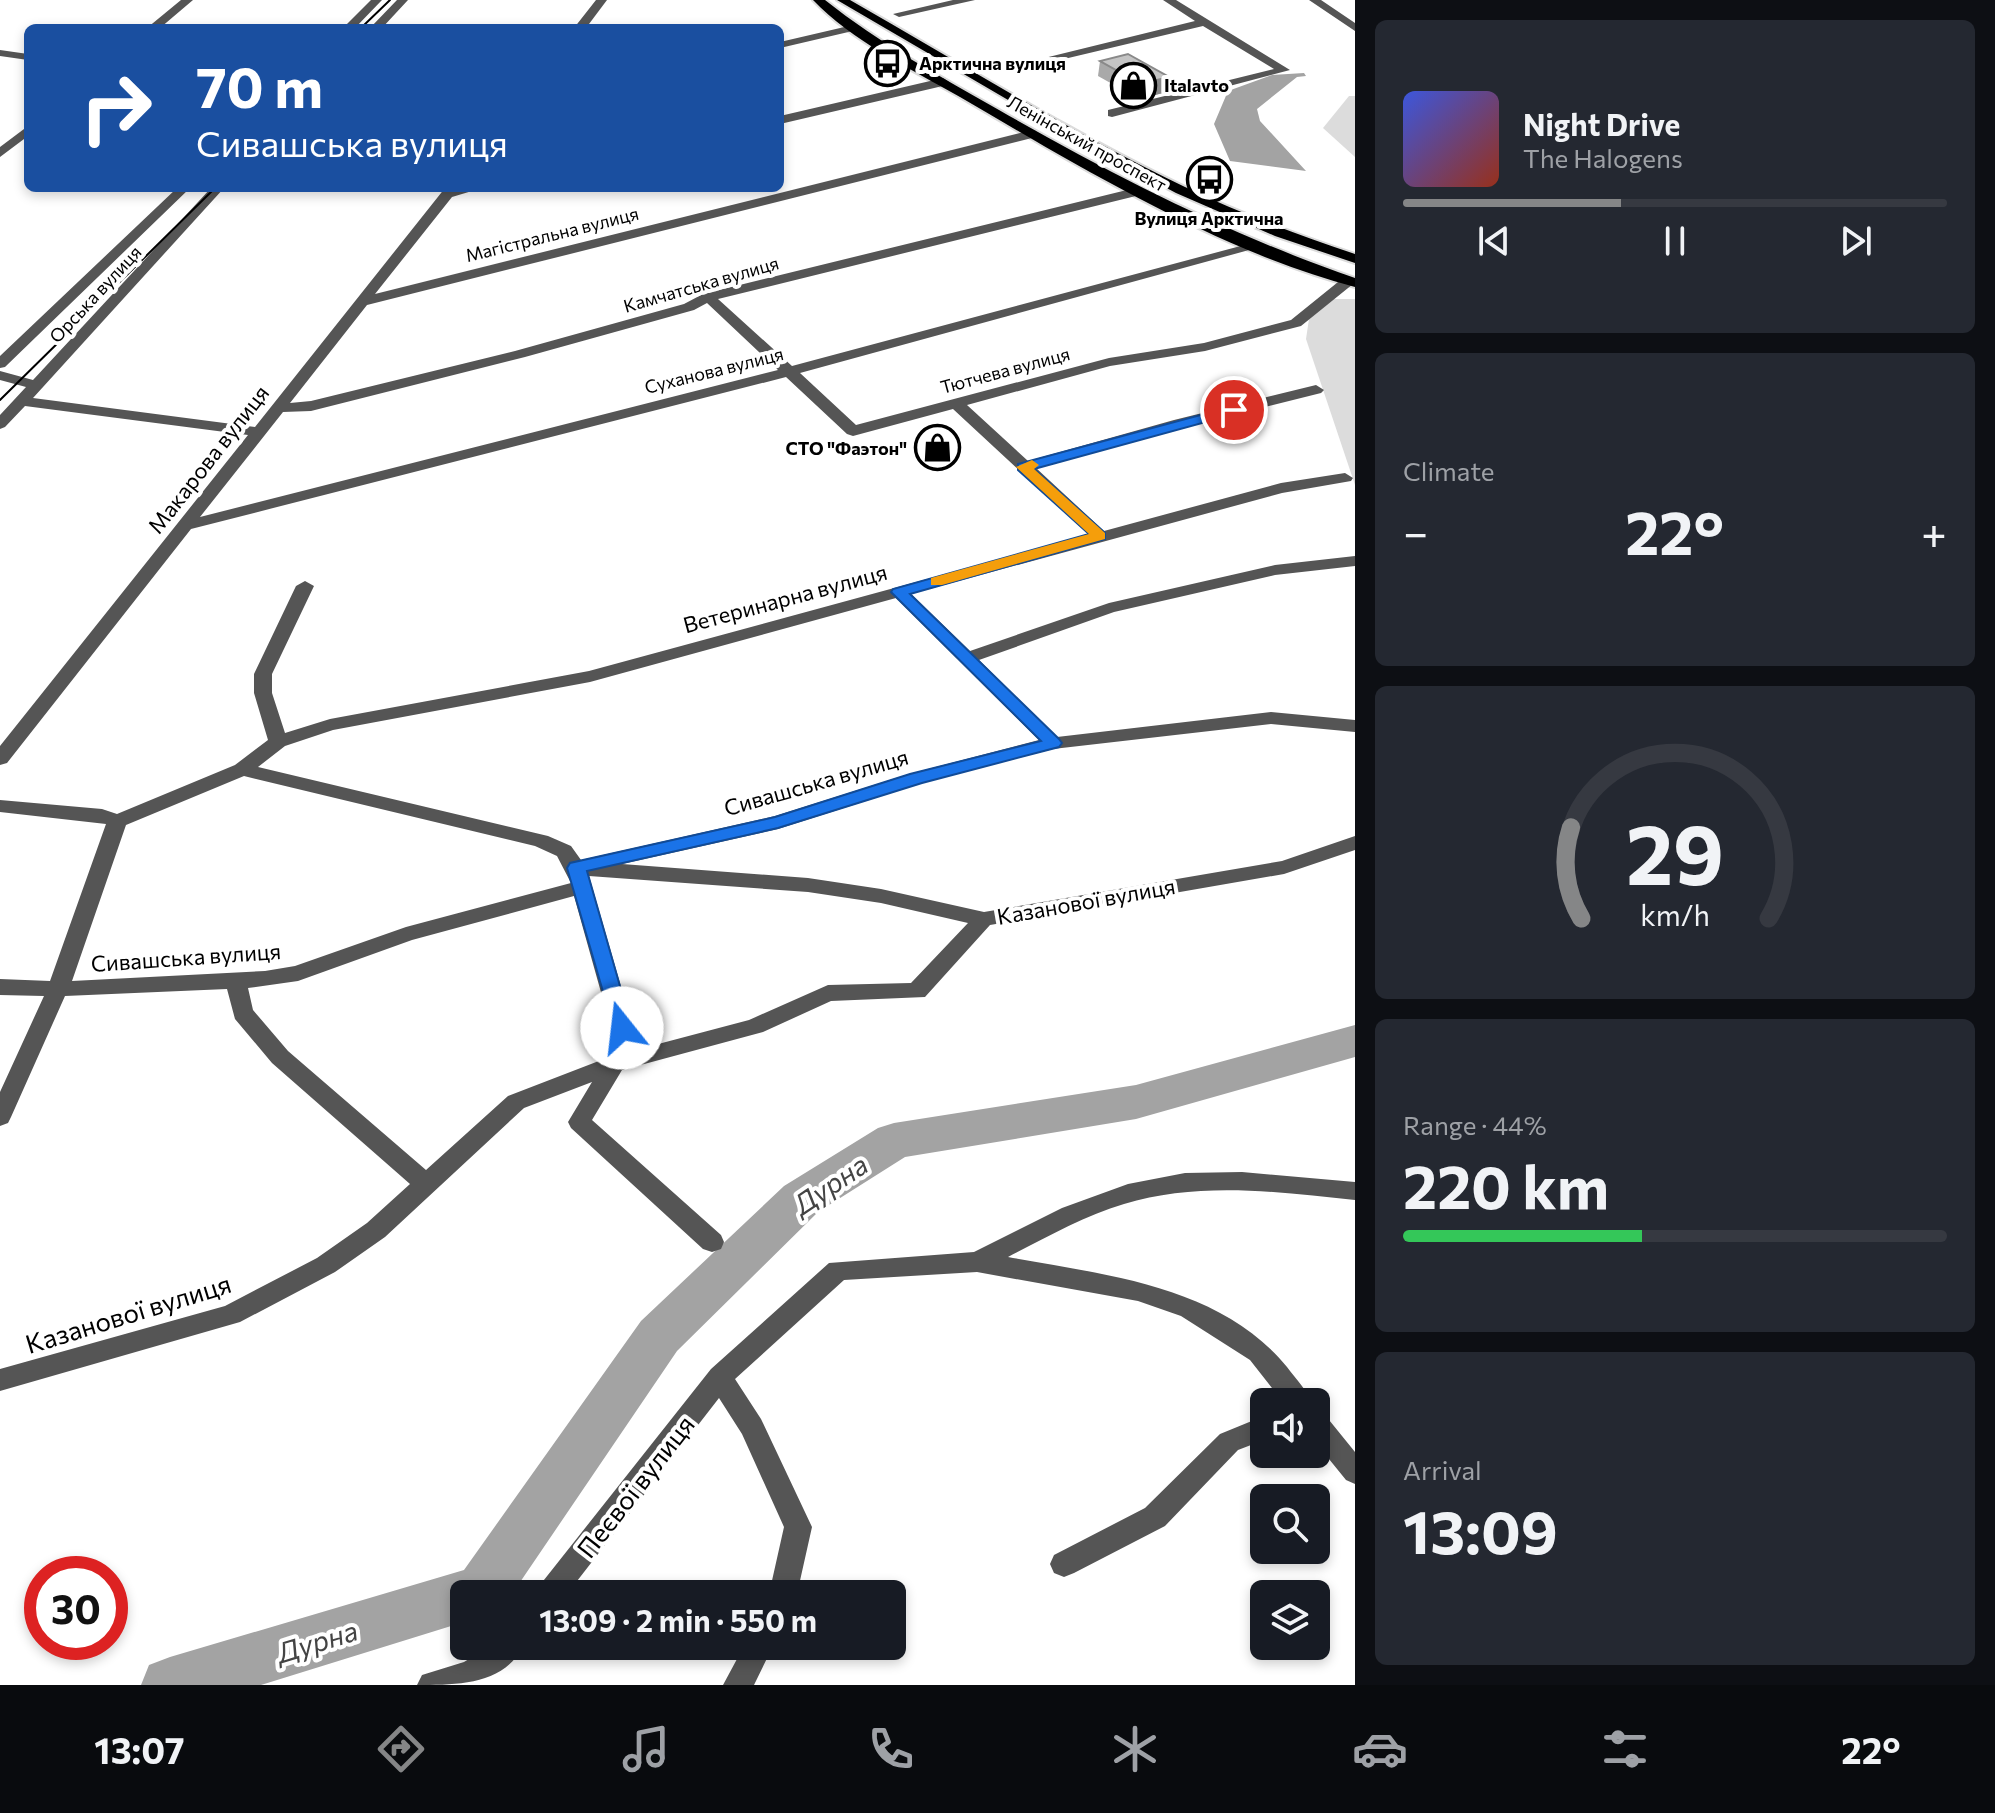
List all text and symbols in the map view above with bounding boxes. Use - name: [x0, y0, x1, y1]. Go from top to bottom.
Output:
- bus stop icon: Арктична вулиця: [864, 39, 912, 87]
- text: 70 m: [196, 51, 323, 120]
- place label: Арктична вулиця: [919, 52, 1066, 74]
- icon: right: [64, 56, 168, 160]
- shop icon: Italavto: [1109, 61, 1157, 109]
- place label: Italavto: [1164, 74, 1229, 96]
- street label: Ленінський проспект: [1004, 90, 1171, 196]
- text: Night Drive: [1523, 105, 1680, 142]
- text: Сивашська вулиця: [196, 120, 508, 164]
- text: The Halogens: [1523, 142, 1683, 173]
- bus stop icon: Вулиця Арктична: [1185, 156, 1233, 204]
- street label: Магістральна вулиця: [463, 202, 641, 266]
- place label: Вулиця Арктична: [1134, 207, 1284, 229]
- icon: previous: [1472, 219, 1516, 263]
- icon: pause: [1653, 219, 1697, 263]
- icon: next: [1834, 219, 1878, 263]
- street label: Орська вулиця: [44, 241, 146, 347]
- street label: Камчатська вулиця: [621, 251, 781, 317]
- street label: Суханова вулиця: [642, 342, 786, 398]
- street label: Тютчева вулиця: [938, 342, 1072, 398]
- pin: [1200, 376, 1268, 444]
- street label: Макарова вулиця: [142, 380, 274, 538]
- icon: arrive: [1212, 388, 1256, 432]
- shop icon: СТО "Фаэтон": [914, 424, 962, 472]
- place label: СТО "Фаэтон": [786, 437, 907, 459]
- text: Climate: [1403, 455, 1495, 486]
- text: 22°: [1625, 494, 1724, 567]
- text: −: [1403, 504, 1428, 558]
- text: +: [1921, 504, 1947, 558]
- street label: Ветеринарна вулиця: [680, 558, 890, 638]
- street label: Сивашська вулиця: [721, 743, 911, 821]
- text: 29: [1626, 799, 1724, 901]
- street label: Казанової вулиця: [995, 872, 1177, 930]
- text: km/h: [1640, 897, 1710, 932]
- street label: Сивашська вулиця: [90, 937, 282, 977]
- position arrow: [580, 986, 664, 1070]
- text: Range · 44%: [1403, 1109, 1547, 1140]
- water label: Дурна: [784, 1147, 874, 1223]
- text: 220 km: [1403, 1148, 1609, 1221]
- street label: Казанової вулиця: [21, 1267, 235, 1359]
- map controls: [1250, 1388, 1330, 1660]
- button: sound: [1250, 1388, 1330, 1468]
- street label: Пеєвої вулиця: [570, 1409, 700, 1563]
- text: Arrival: [1403, 1454, 1482, 1485]
- button: search: [1250, 1484, 1330, 1564]
- text: 13:09: [1403, 1493, 1558, 1566]
- speed limit sign: 30: [24, 1556, 128, 1660]
- button: layers: [1250, 1580, 1330, 1660]
- text: 13:09 · 2 min · 550 m: [539, 1601, 817, 1638]
- water label: Дурна: [269, 1613, 362, 1670]
- icon: directions: [373, 1721, 429, 1777]
- icon: music: [618, 1721, 674, 1777]
- icon: phone: [863, 1721, 919, 1777]
- icon: climate: [1107, 1721, 1163, 1777]
- icon: car: [1352, 1721, 1408, 1777]
- icon: filters: [1597, 1721, 1653, 1777]
- text: 13:07: [94, 1727, 185, 1771]
- text: 22°: [1841, 1727, 1901, 1771]

